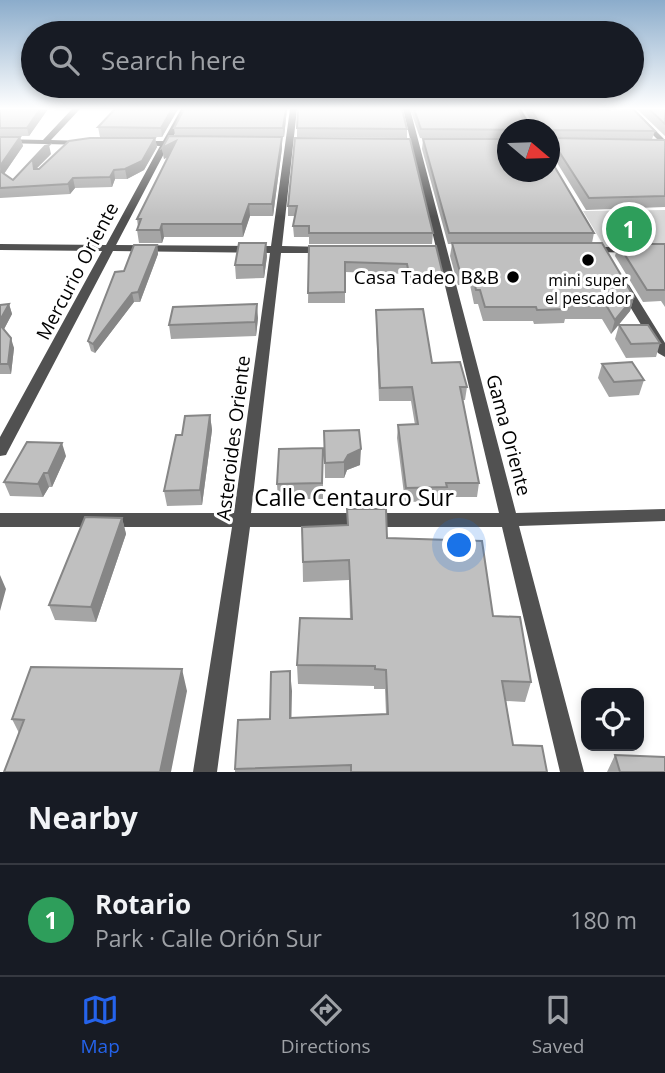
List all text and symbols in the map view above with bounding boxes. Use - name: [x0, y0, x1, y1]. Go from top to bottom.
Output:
- search box: [21, 21, 644, 98]
- icon: search: [45, 41, 83, 79]
- text: Search here: [101, 42, 246, 78]
- north arrow: [497, 119, 560, 182]
- street label: Mercurio Oriente: [30, 198, 124, 344]
- pin: 1: [606, 203, 652, 255]
- marker: mini super el pescador: [580, 252, 596, 268]
- place label: Casa Tadeo B&B: [354, 264, 499, 290]
- marker: Casa Tadeo B&B: [505, 269, 521, 285]
- place label: mini super el pescador: [545, 269, 632, 309]
- street label: Asteroides Oriente: [210, 354, 256, 522]
- street label: Gama Oriente: [480, 371, 538, 499]
- street label: Calle Centauro Sur: [254, 481, 454, 513]
- your location: [442, 528, 476, 562]
- map controls: [581, 688, 644, 751]
- button: locate: [581, 688, 644, 751]
- text: Nearby: [28, 797, 138, 838]
- text: Rotario: [95, 886, 191, 922]
- text: 1: [44, 904, 58, 936]
- text: 180 m: [570, 904, 637, 936]
- text: Park · Calle Orión Sur: [95, 922, 322, 954]
- tab: Map: [81, 991, 120, 1059]
- tab: Directions: [281, 991, 371, 1059]
- tab: Saved: [532, 991, 584, 1059]

